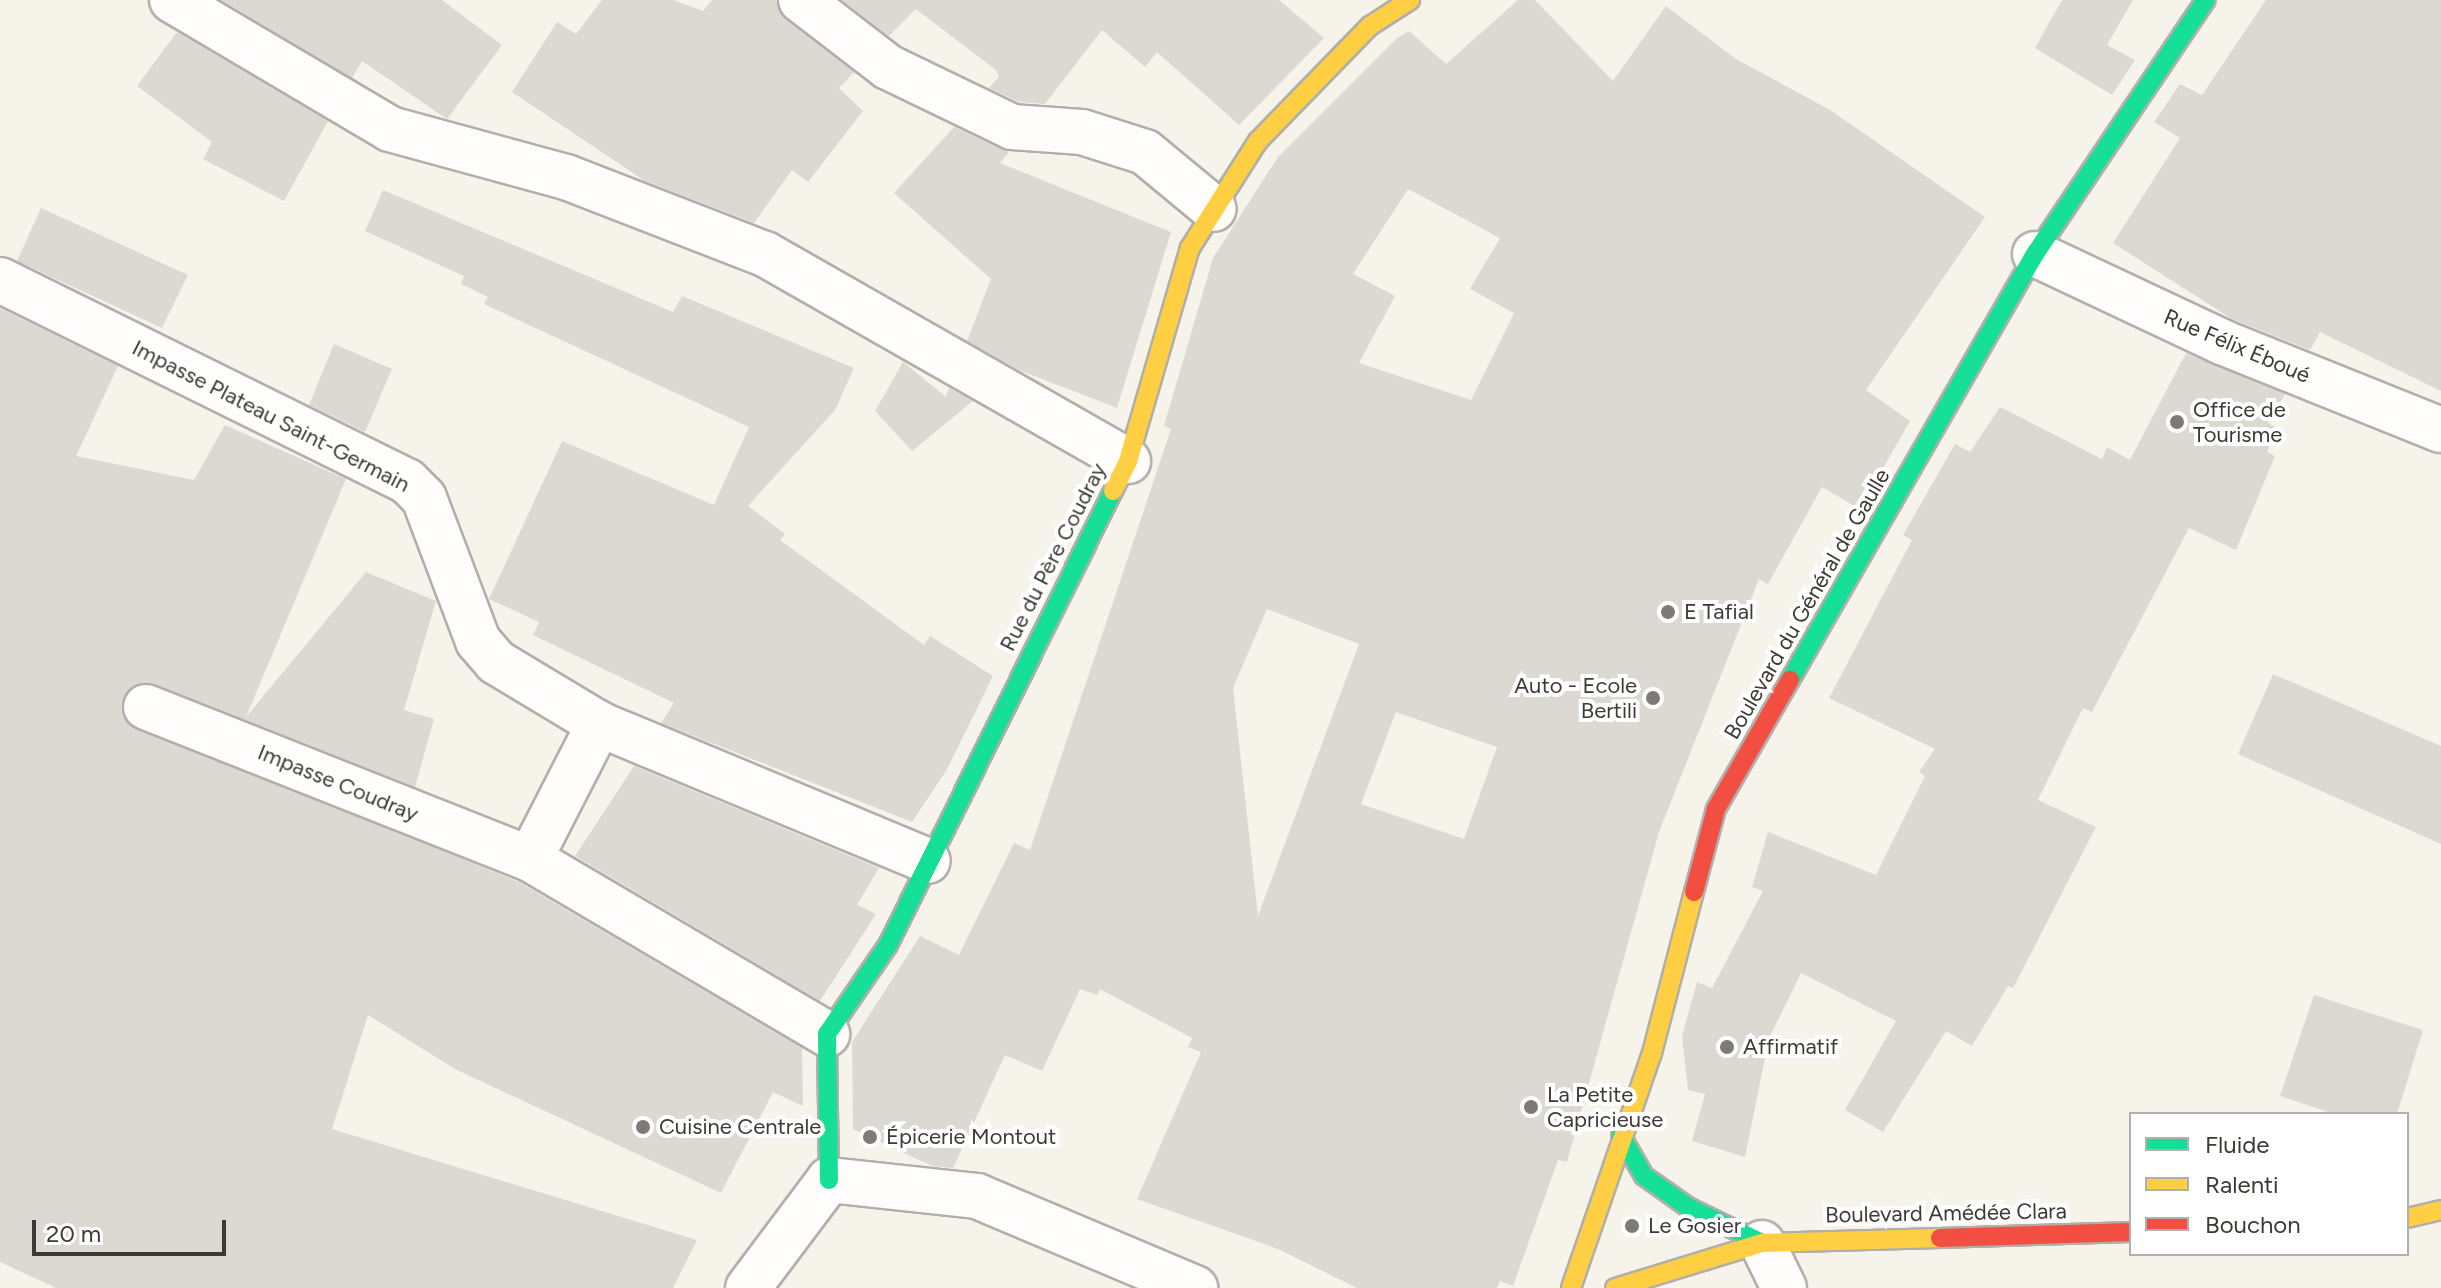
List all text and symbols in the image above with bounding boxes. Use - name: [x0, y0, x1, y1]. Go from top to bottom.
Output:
- street label: Rue Félix Éboué: [2160, 303, 2314, 389]
- street label: Impasse Plateau Saint-Germain: [128, 334, 414, 498]
- place label: Office de Tourisme: [2193, 396, 2286, 448]
- marker: Office de Tourisme: [2168, 413, 2186, 431]
- street label: Rue du Père Coudray: [994, 459, 1112, 655]
- street label: Boulevard du Général de Gaulle: [1719, 464, 1895, 744]
- place label: E Tafial: [1684, 599, 1754, 625]
- marker: E Tafial: [1659, 603, 1677, 621]
- place label: Auto - Ecole Bertili: [1514, 672, 1637, 724]
- marker: Auto - Ecole Bertili: [1644, 689, 1662, 707]
- street label: Impasse Coudray: [254, 739, 422, 827]
- place label: Affirmatif: [1743, 1034, 1838, 1060]
- marker: Affirmatif: [1718, 1038, 1736, 1056]
- place label: La Petite Capricieuse: [1547, 1081, 1663, 1132]
- marker: La Petite Capricieuse: [1522, 1098, 1540, 1116]
- legend: [2129, 1112, 2409, 1256]
- place label: Cuisine Centrale: [659, 1114, 821, 1140]
- marker: Cuisine Centrale: [634, 1118, 652, 1136]
- place label: Épicerie Montout: [886, 1124, 1056, 1150]
- marker: Épicerie Montout: [861, 1128, 879, 1146]
- text: Fluide: [2205, 1130, 2269, 1159]
- text: Ralenti: [2205, 1170, 2279, 1199]
- street label: Boulevard Amédée Clara: [1825, 1198, 2067, 1228]
- scale bar: [36, 1204, 230, 1254]
- text: Bouchon: [2205, 1210, 2301, 1239]
- place label: Le Gosier: [1648, 1213, 1741, 1239]
- marker: Le Gosier: [1623, 1217, 1641, 1235]
- text: 20 m: [46, 1219, 101, 1248]

